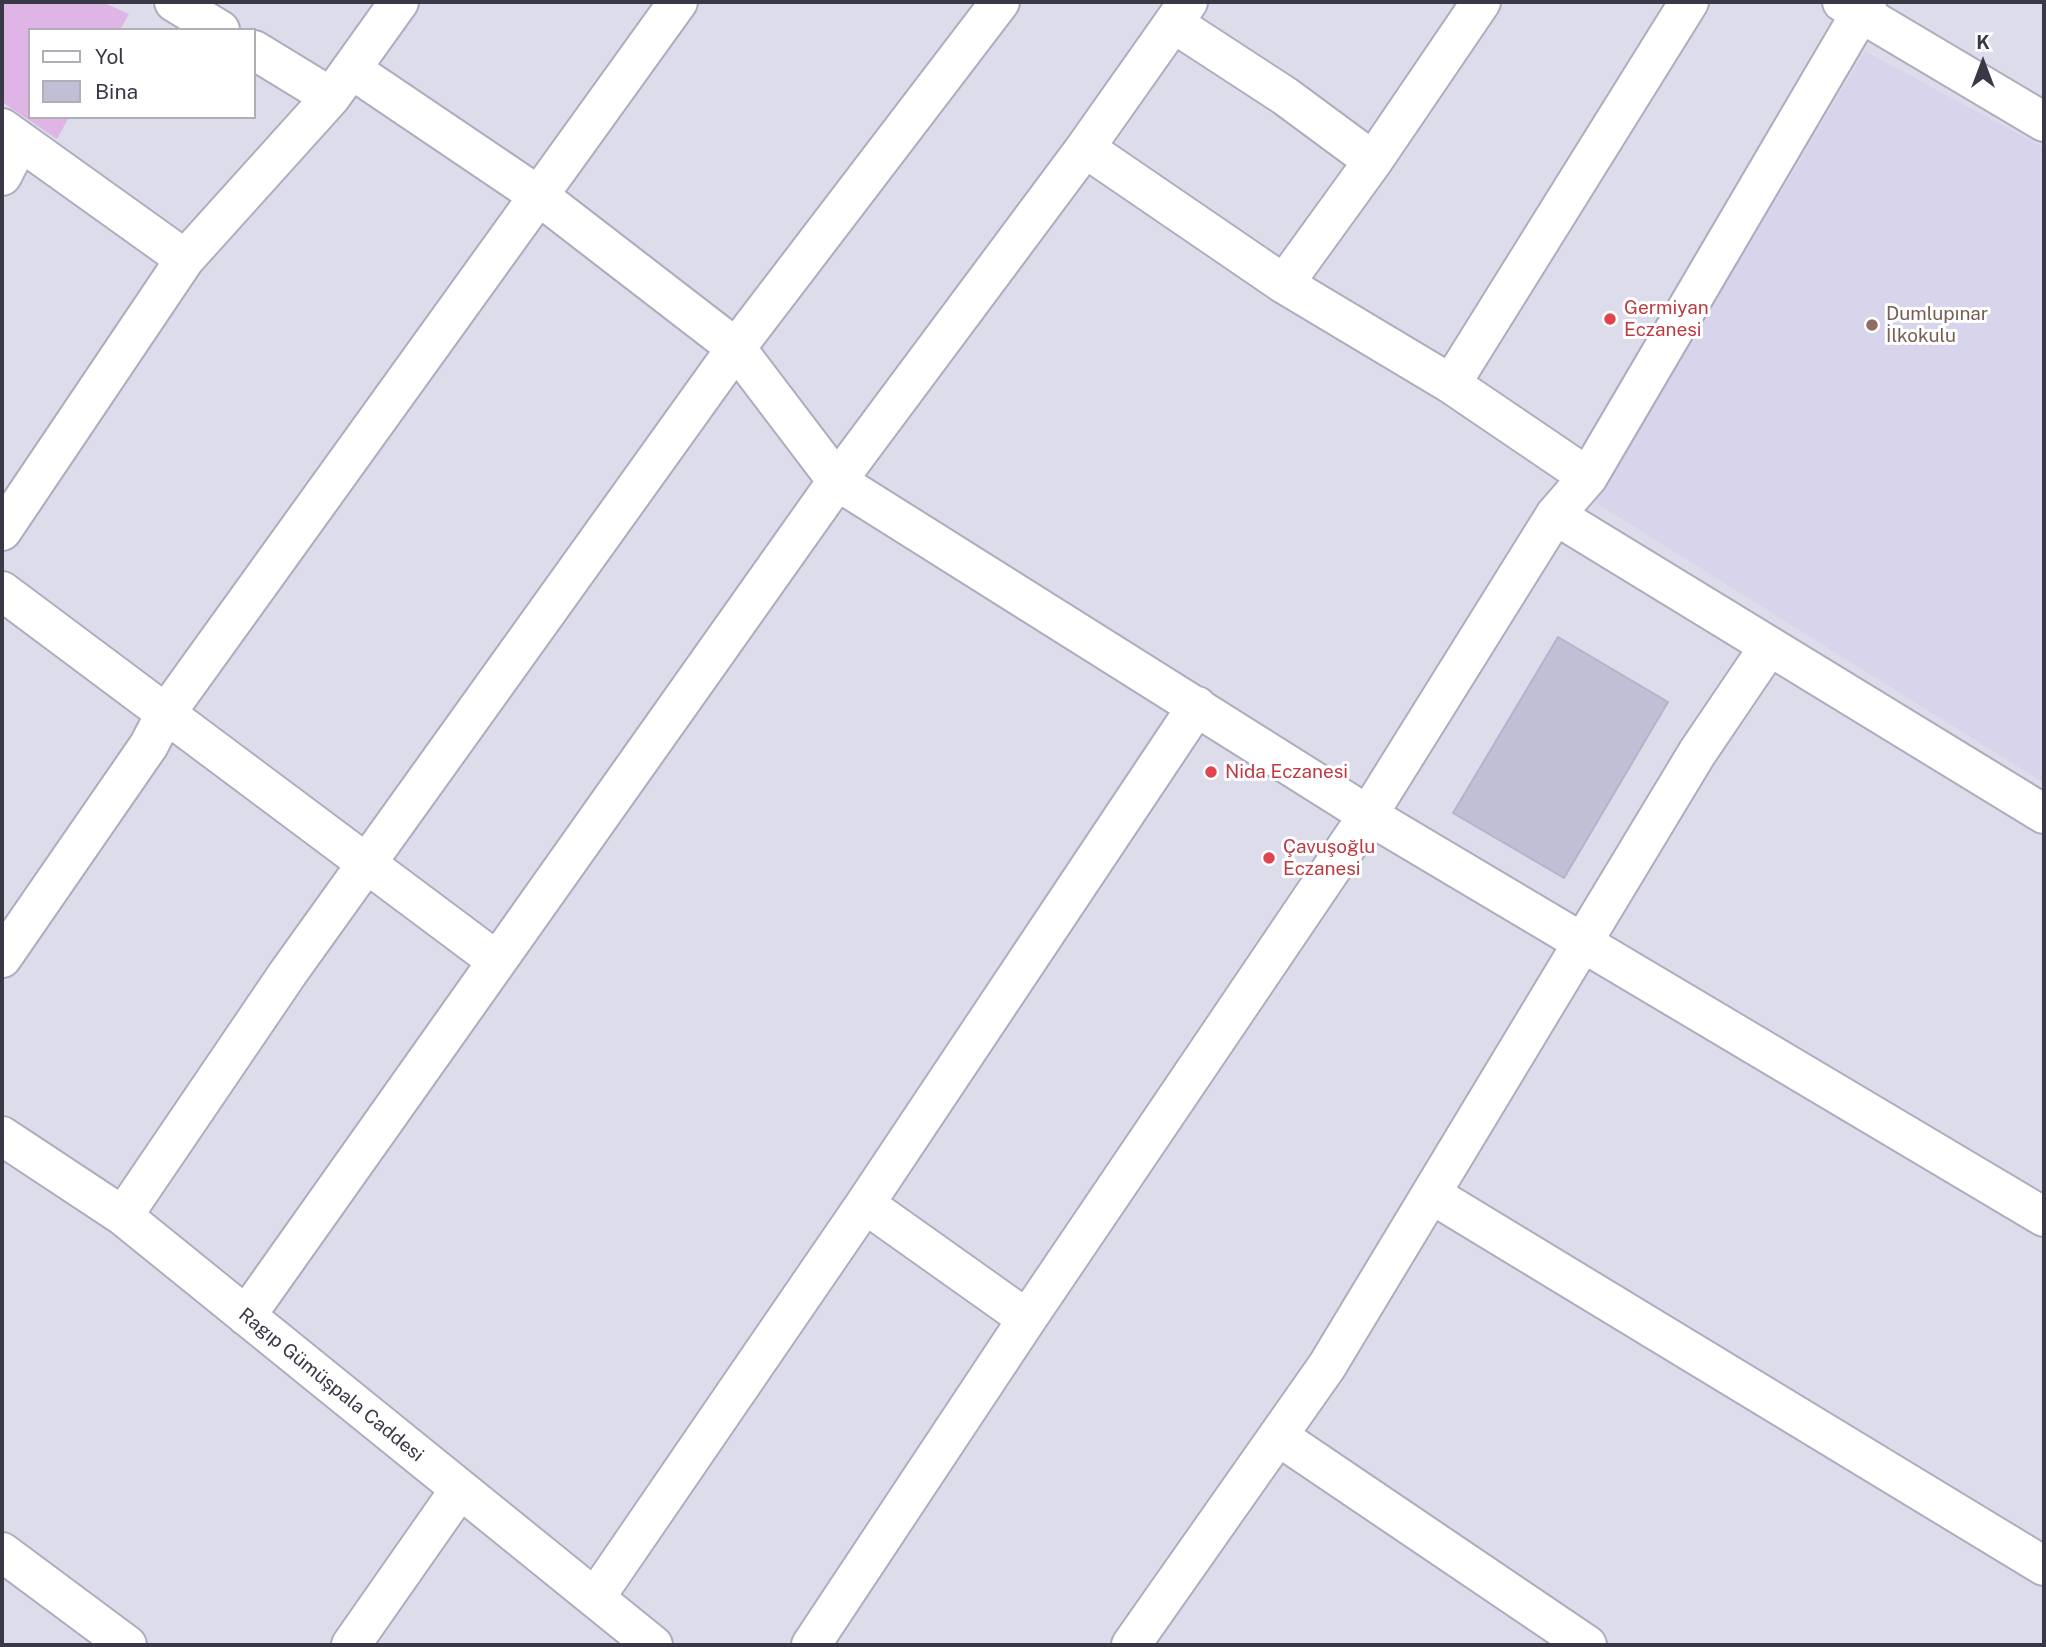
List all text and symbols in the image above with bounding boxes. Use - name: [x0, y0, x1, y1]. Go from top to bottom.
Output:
- legend: [28, 28, 256, 119]
- north arrow: [1948, 28, 2018, 98]
- text: K: [1976, 31, 1990, 53]
- text: Yol: [95, 44, 125, 69]
- text: Bina: [95, 79, 138, 104]
- place label: Germiyan Eczanesi: [1624, 297, 1709, 341]
- place label: Dumlupınar İlkokulu: [1886, 303, 1988, 347]
- marker: Germiyan Eczanesi: [1602, 311, 1618, 327]
- marker: Dumlupınar İlkokulu: [1864, 317, 1880, 333]
- place label: Nida Eczanesi: [1225, 761, 1348, 783]
- marker: Nida Eczanesi: [1203, 764, 1219, 780]
- place label: Çavuşoğlu Eczanesi: [1283, 836, 1375, 880]
- marker: Çavuşoğlu Eczanesi: [1261, 850, 1277, 866]
- street label: Ragıp Gümüşpala Caddesi: [234, 1303, 428, 1467]

